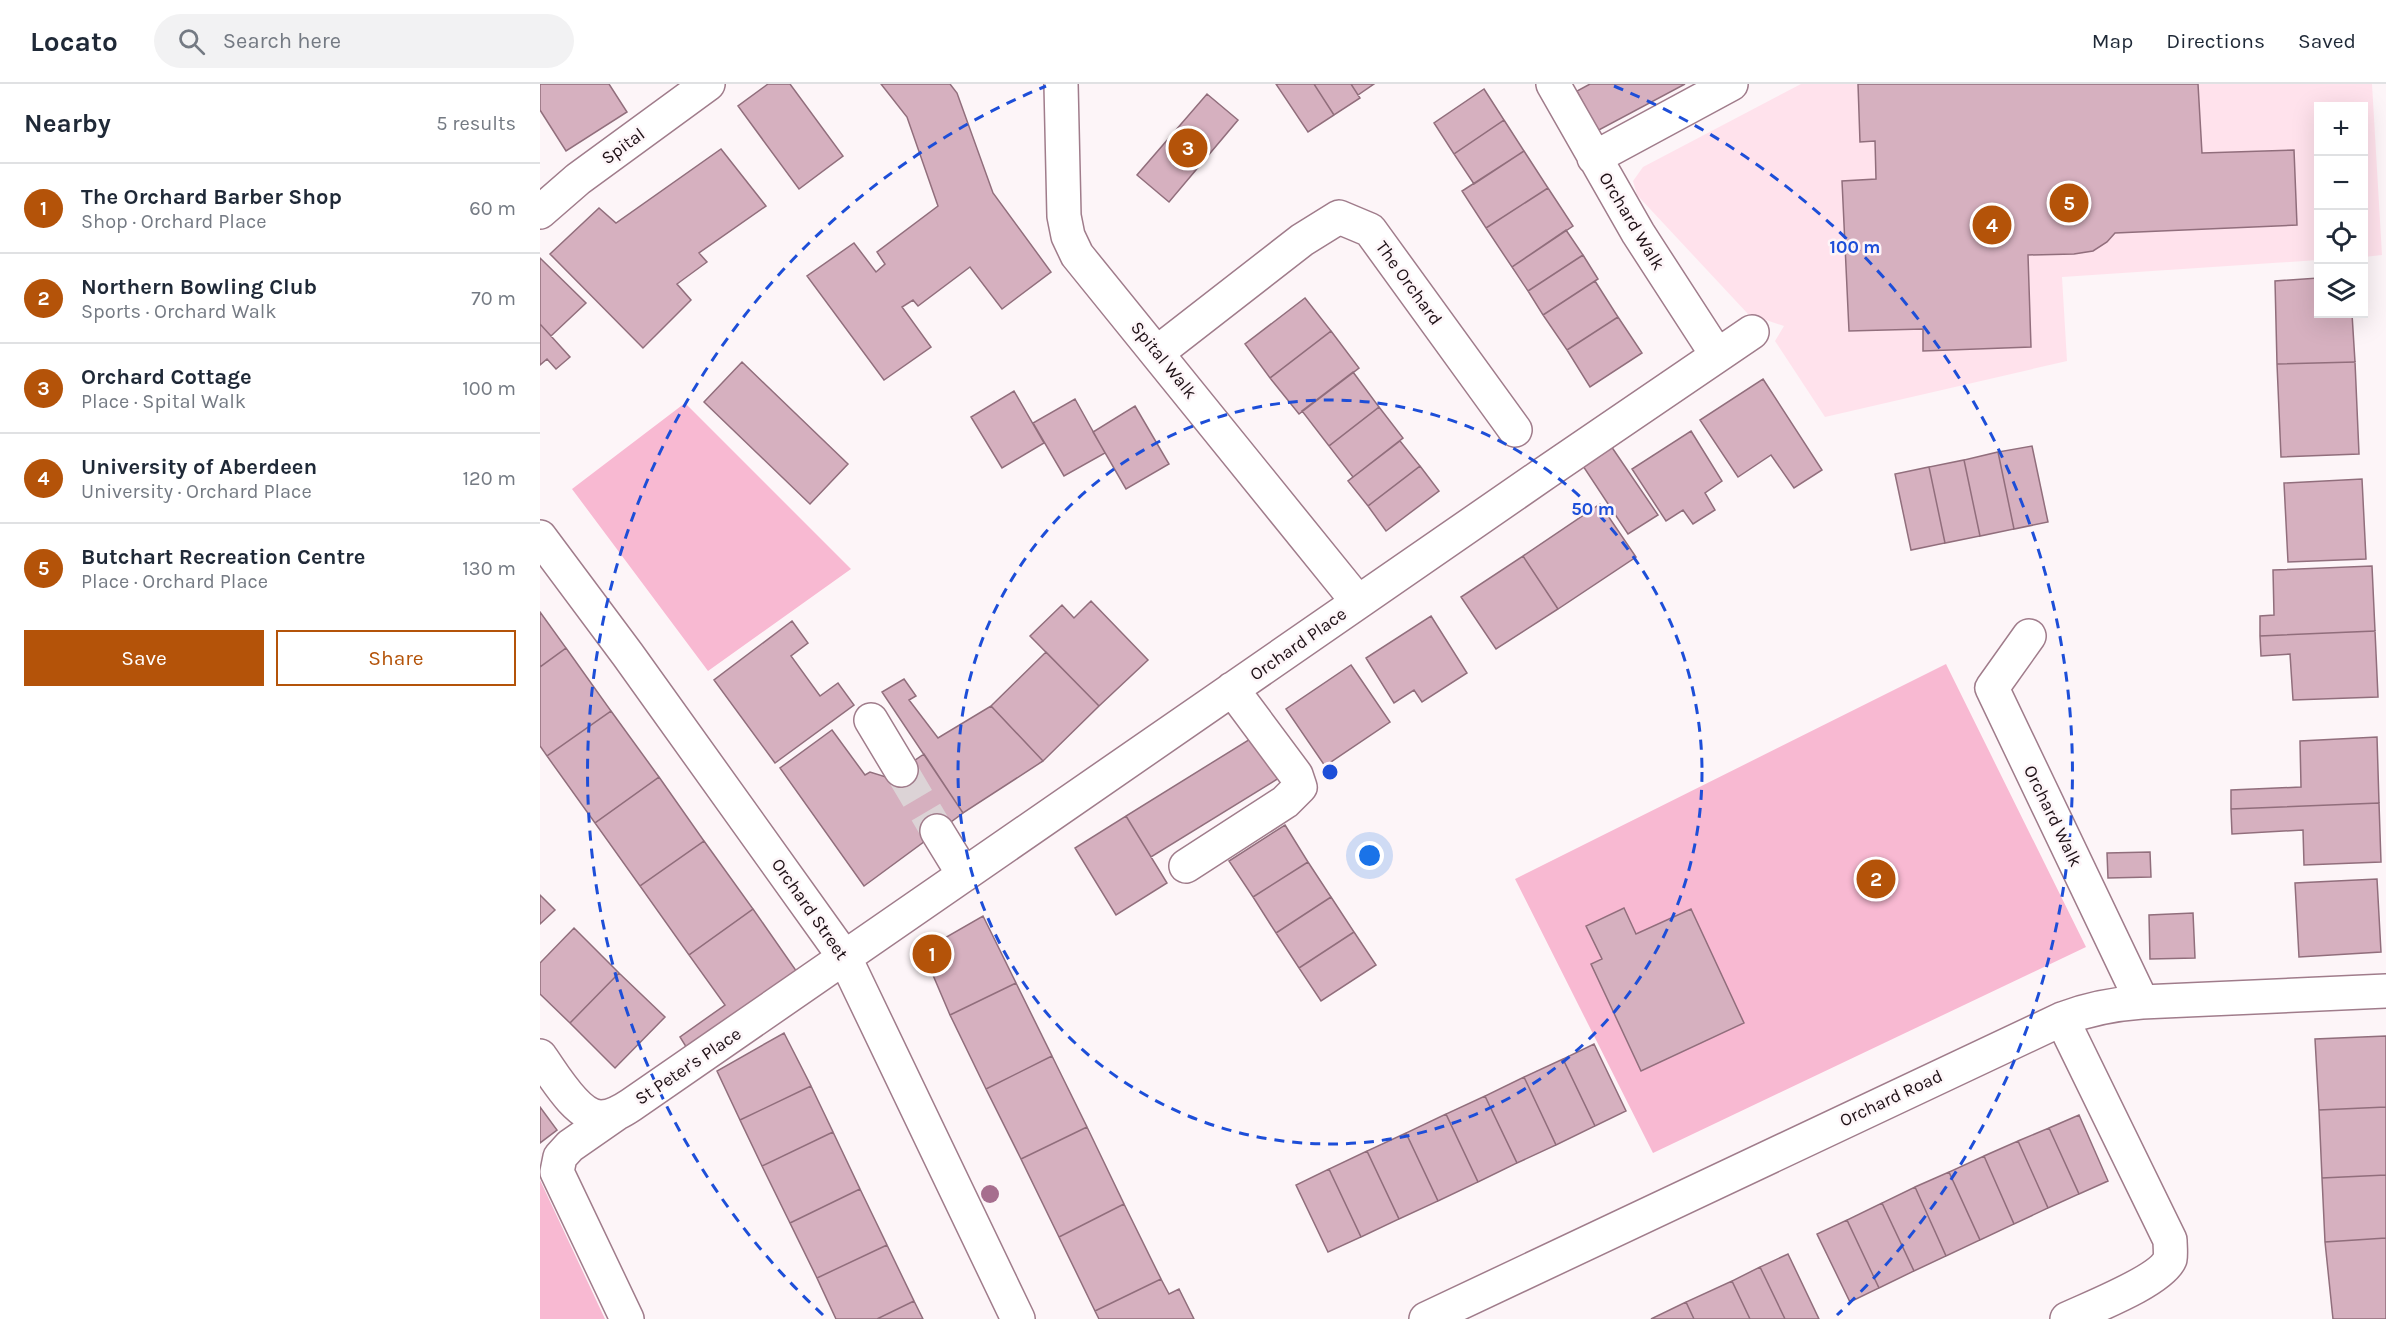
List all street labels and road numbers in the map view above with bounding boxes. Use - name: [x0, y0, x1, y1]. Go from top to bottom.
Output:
- street label: Spital: [597, 123, 649, 169]
- street label: Orchard Walk: [1594, 168, 1670, 274]
- street label: The Orchard: [1371, 237, 1447, 329]
- street label: Spital Walk: [1126, 317, 1202, 403]
- street label: Orchard Place: [1245, 603, 1351, 685]
- street label: Orchard Walk: [2019, 762, 2087, 870]
- street label: Orchard Street: [767, 854, 853, 964]
- street label: St Peter's Place: [631, 1022, 745, 1110]
- street label: Orchard Road: [1836, 1065, 1946, 1131]

